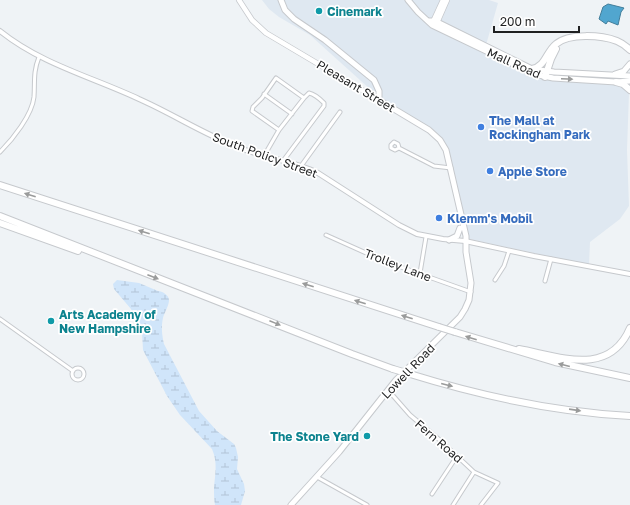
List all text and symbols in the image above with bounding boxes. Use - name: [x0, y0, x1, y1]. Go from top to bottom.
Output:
- place label: Cinemark: [327, 4, 382, 19]
- marker: Cinemark: [314, 6, 324, 16]
- scale bar: [494, 8, 579, 34]
- text: 200 m: [500, 14, 535, 29]
- street label: Mall Road: [485, 45, 543, 81]
- street label: Pleasant Street: [314, 57, 398, 115]
- one-way arrow: [561, 76, 574, 82]
- place label: The Mall at Rockingham Park: [489, 113, 590, 142]
- marker: The Mall at Rockingham Park: [476, 122, 486, 132]
- street label: South Policy Street: [210, 129, 320, 181]
- place label: Apple Store: [498, 164, 567, 179]
- marker: Apple Store: [485, 166, 495, 176]
- one-way arrow: [24, 192, 36, 198]
- place label: Klemm's Mobil: [447, 211, 533, 226]
- marker: Klemm's Mobil: [434, 213, 444, 223]
- one-way arrow: [138, 229, 150, 235]
- street label: Trolley Lane: [363, 245, 433, 285]
- one-way arrow: [148, 274, 160, 280]
- one-way arrow: [302, 282, 314, 288]
- one-way arrow: [354, 298, 366, 304]
- place label: Arts Academy of New Hampshire: [59, 307, 156, 336]
- one-way arrow: [401, 314, 413, 320]
- marker: Arts Academy of New Hampshire: [46, 316, 56, 326]
- one-way arrow: [269, 321, 281, 327]
- one-way arrow: [465, 334, 477, 340]
- street label: Lowell Road: [378, 340, 438, 402]
- one-way arrow: [558, 361, 571, 367]
- one-way arrow: [442, 382, 454, 388]
- one-way arrow: [569, 407, 581, 413]
- street label: Fern Road: [412, 416, 466, 466]
- place label: The Stone Yard: [270, 429, 359, 444]
- marker: The Stone Yard: [362, 431, 372, 441]

